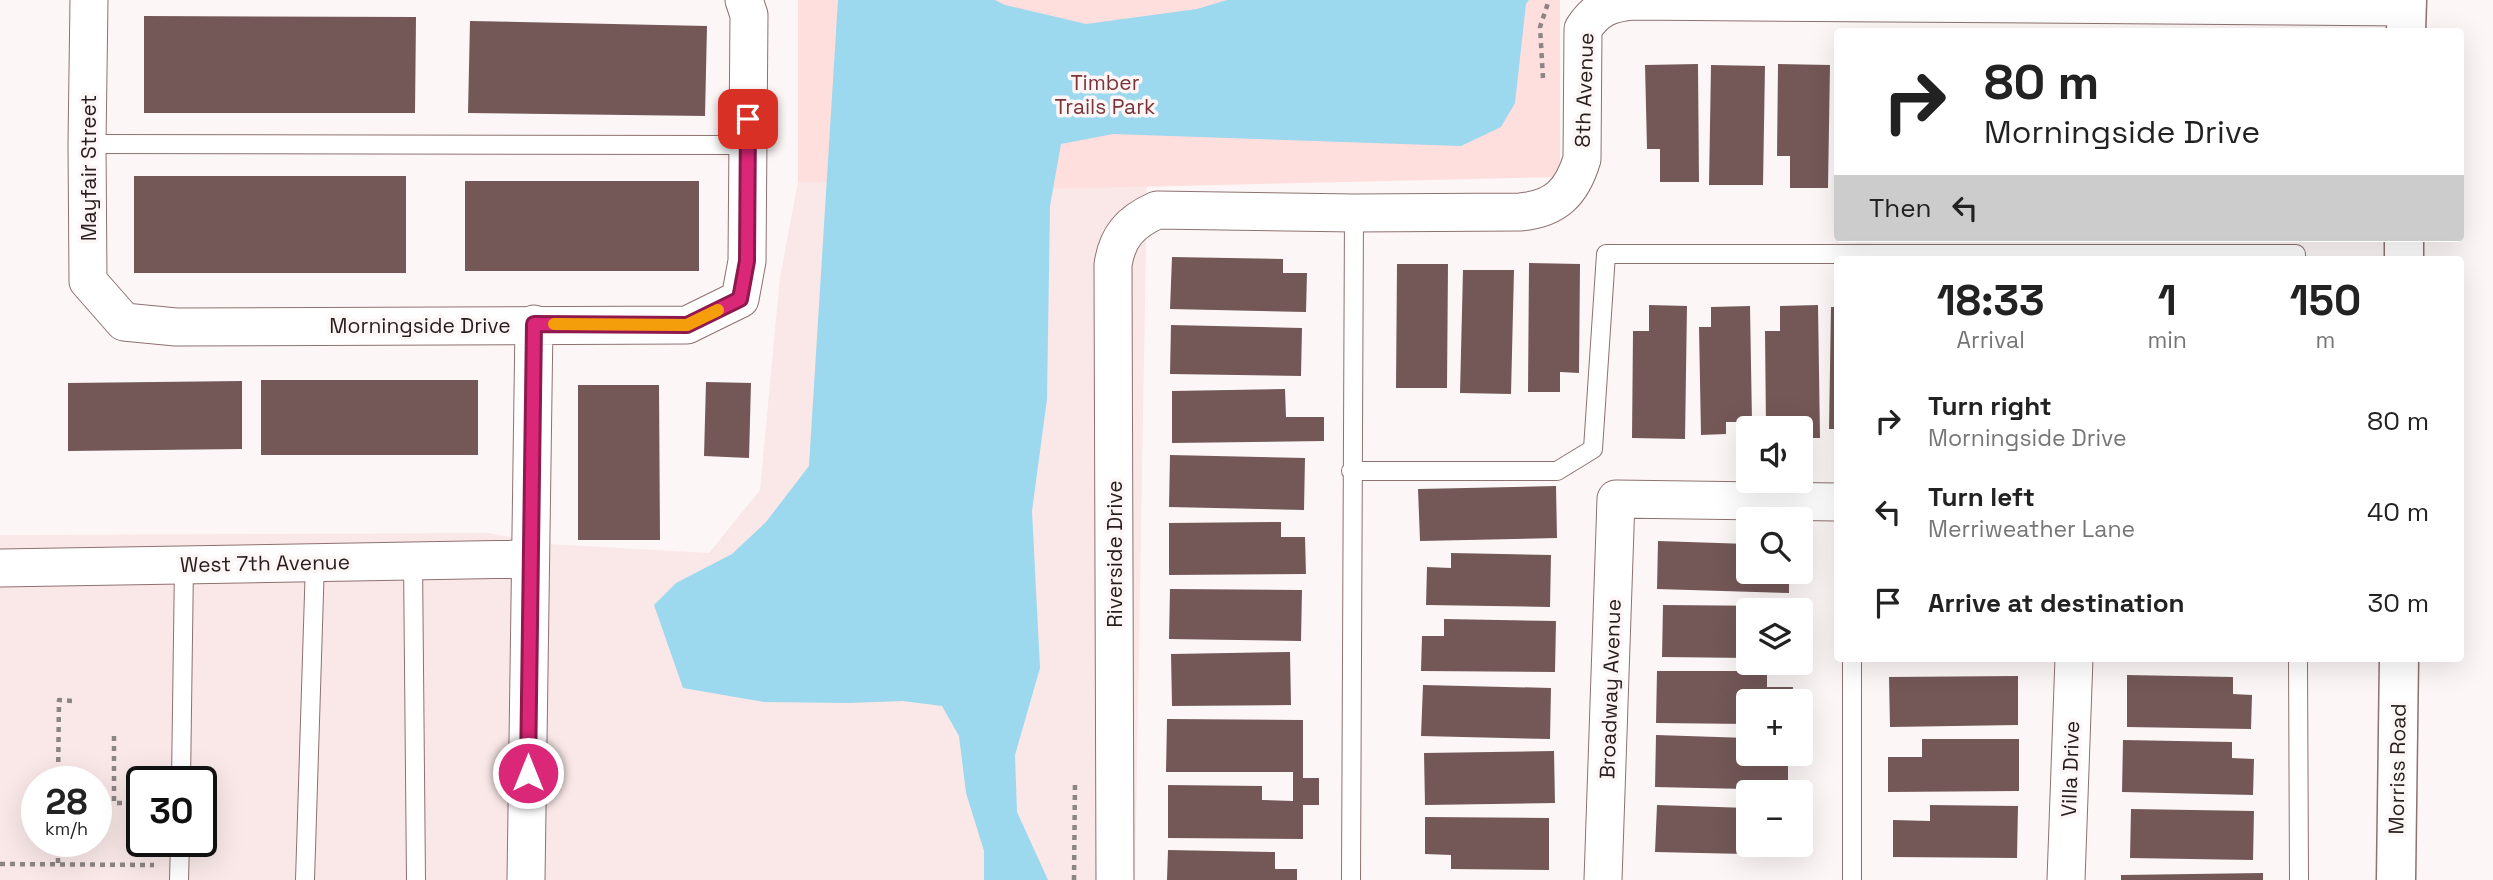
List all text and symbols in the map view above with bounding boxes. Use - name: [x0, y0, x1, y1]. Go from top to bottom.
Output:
- street label: 8th Avenue: [1569, 32, 1599, 148]
- text: 80 m: [1984, 51, 2099, 113]
- icon: right: [1869, 56, 1960, 147]
- park label: Timber Trails Park: [1055, 69, 1155, 120]
- pin: [718, 89, 778, 149]
- street label: Mayfair Street: [75, 95, 102, 241]
- icon: arrive: [729, 100, 767, 138]
- text: Morningside Drive: [1984, 112, 2260, 152]
- icon: left: [1946, 189, 1984, 227]
- text: Then: [1869, 191, 1932, 225]
- text: 18:33: [1937, 274, 2045, 327]
- text: 1: [2158, 274, 2177, 327]
- text: 150: [2290, 274, 2361, 327]
- street label: Morningside Drive: [329, 312, 511, 339]
- text: Arrival: [1957, 325, 2025, 355]
- text: min: [2147, 325, 2187, 355]
- text: m: [2316, 325, 2335, 355]
- text: Turn right: [1928, 389, 2052, 423]
- icon: right: [1869, 402, 1907, 440]
- text: 80 m: [2367, 404, 2429, 438]
- map controls: [1736, 416, 1813, 857]
- button: sound: [1736, 416, 1813, 493]
- text: Morningside Drive: [1928, 423, 2127, 453]
- street label: Riverside Drive: [1101, 480, 1128, 628]
- text: Turn left: [1928, 480, 2035, 514]
- icon: left: [1869, 493, 1907, 531]
- text: 40 m: [2367, 495, 2429, 529]
- button: search: [1736, 507, 1813, 584]
- text: Merriweather Lane: [1928, 514, 2135, 544]
- street label: West 7th Avenue: [180, 548, 350, 578]
- icon: arrive: [1869, 584, 1907, 622]
- text: Arrive at destination: [1928, 586, 2185, 620]
- text: 30 m: [2368, 586, 2429, 620]
- street label: Broadway Avenue: [1593, 598, 1627, 780]
- button: layers: [1736, 598, 1813, 675]
- button: +: [1736, 689, 1813, 766]
- street label: Morriss Road: [2382, 703, 2412, 835]
- street label: Villa Drive: [2055, 720, 2085, 818]
- position arrow: [491, 736, 565, 810]
- speed limit sign: 30: [126, 766, 217, 857]
- text: 28: [46, 780, 87, 824]
- button: −: [1736, 780, 1813, 857]
- text: km/h: [45, 817, 88, 840]

